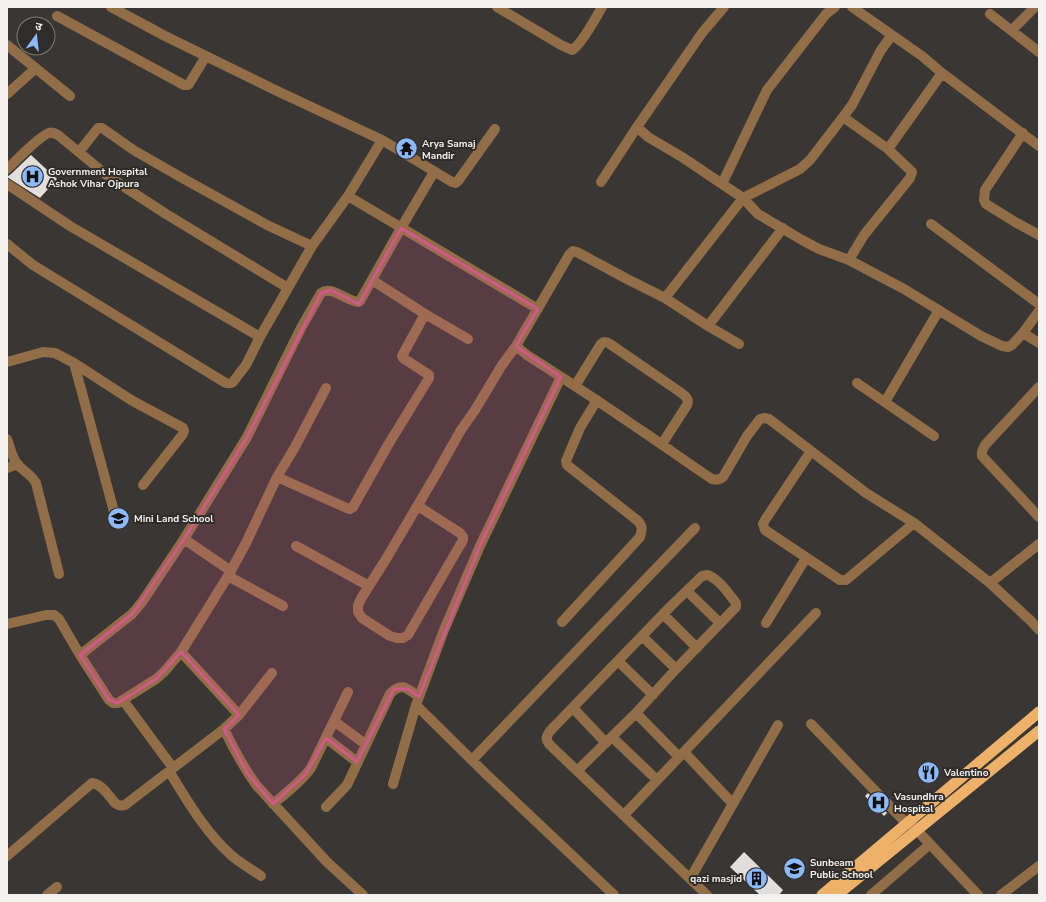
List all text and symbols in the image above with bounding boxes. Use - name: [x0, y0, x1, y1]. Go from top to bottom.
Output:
- north arrow: [16, 16, 56, 56]
- text: उ: [33, 19, 44, 35]
- temple icon: Arya Samaj Mandir: [393, 136, 419, 162]
- place label: Arya Samaj Mandir: [422, 137, 476, 163]
- hospital icon: Government Hospital Ashok Vihar Ojpura: [20, 164, 46, 190]
- place label: Government Hospital Ashok Vihar Ojpura: [48, 165, 148, 191]
- school or university icon: Mini Land School: [105, 505, 131, 531]
- place label: Mini Land School: [134, 512, 214, 526]
- restaurant icon: Valentino: [915, 759, 941, 785]
- place label: Valentino: [943, 766, 989, 780]
- hospital icon: Vasundhra Hospital: [866, 789, 892, 815]
- place label: Vasundhra Hospital: [893, 790, 944, 816]
- school or university icon: Sunbeam Public School: [782, 855, 808, 881]
- place label: Sunbeam Public School: [810, 856, 874, 882]
- building icon: qazi masjid: [744, 865, 770, 891]
- place label: qazi masjid: [690, 872, 742, 886]

